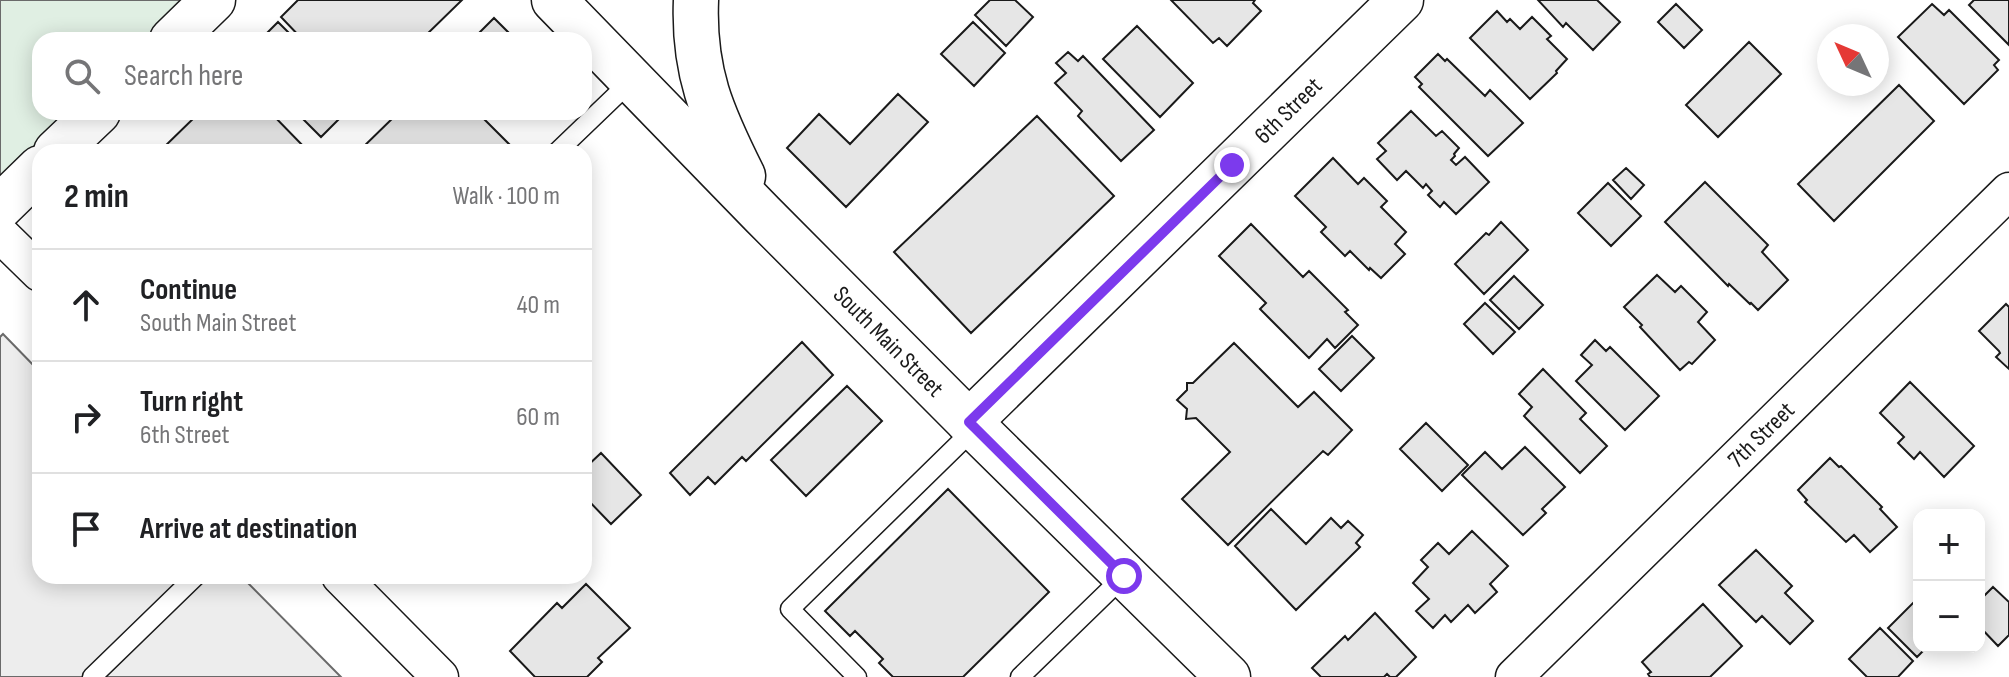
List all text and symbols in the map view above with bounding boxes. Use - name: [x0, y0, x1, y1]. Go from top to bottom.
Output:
- north arrow: [1817, 24, 1889, 96]
- search box: [32, 32, 592, 120]
- icon: search: [60, 54, 104, 98]
- text: Search here: [124, 58, 243, 94]
- street label: 6th Street: [1249, 71, 1328, 150]
- route end: [1214, 147, 1250, 183]
- text: 2 min: [64, 176, 129, 217]
- text: Walk · 100 m: [452, 181, 560, 212]
- text: Continue: [140, 272, 237, 308]
- street label: South Main Street: [827, 280, 950, 403]
- icon: ahead: [64, 283, 108, 327]
- text: 40 m: [517, 290, 560, 321]
- text: South Main Street: [140, 308, 296, 339]
- text: Turn right: [140, 384, 243, 420]
- icon: right: [64, 395, 108, 439]
- street label: 7th Street: [1722, 396, 1801, 474]
- text: 60 m: [516, 402, 560, 433]
- text: 6th Street: [140, 420, 229, 451]
- icon: arrive: [64, 507, 108, 551]
- map controls: [1913, 509, 1985, 653]
- button: +: [1913, 509, 1985, 581]
- text: Arrive at destination: [140, 511, 357, 547]
- route start: [1106, 558, 1142, 594]
- button: −: [1913, 581, 1985, 653]

